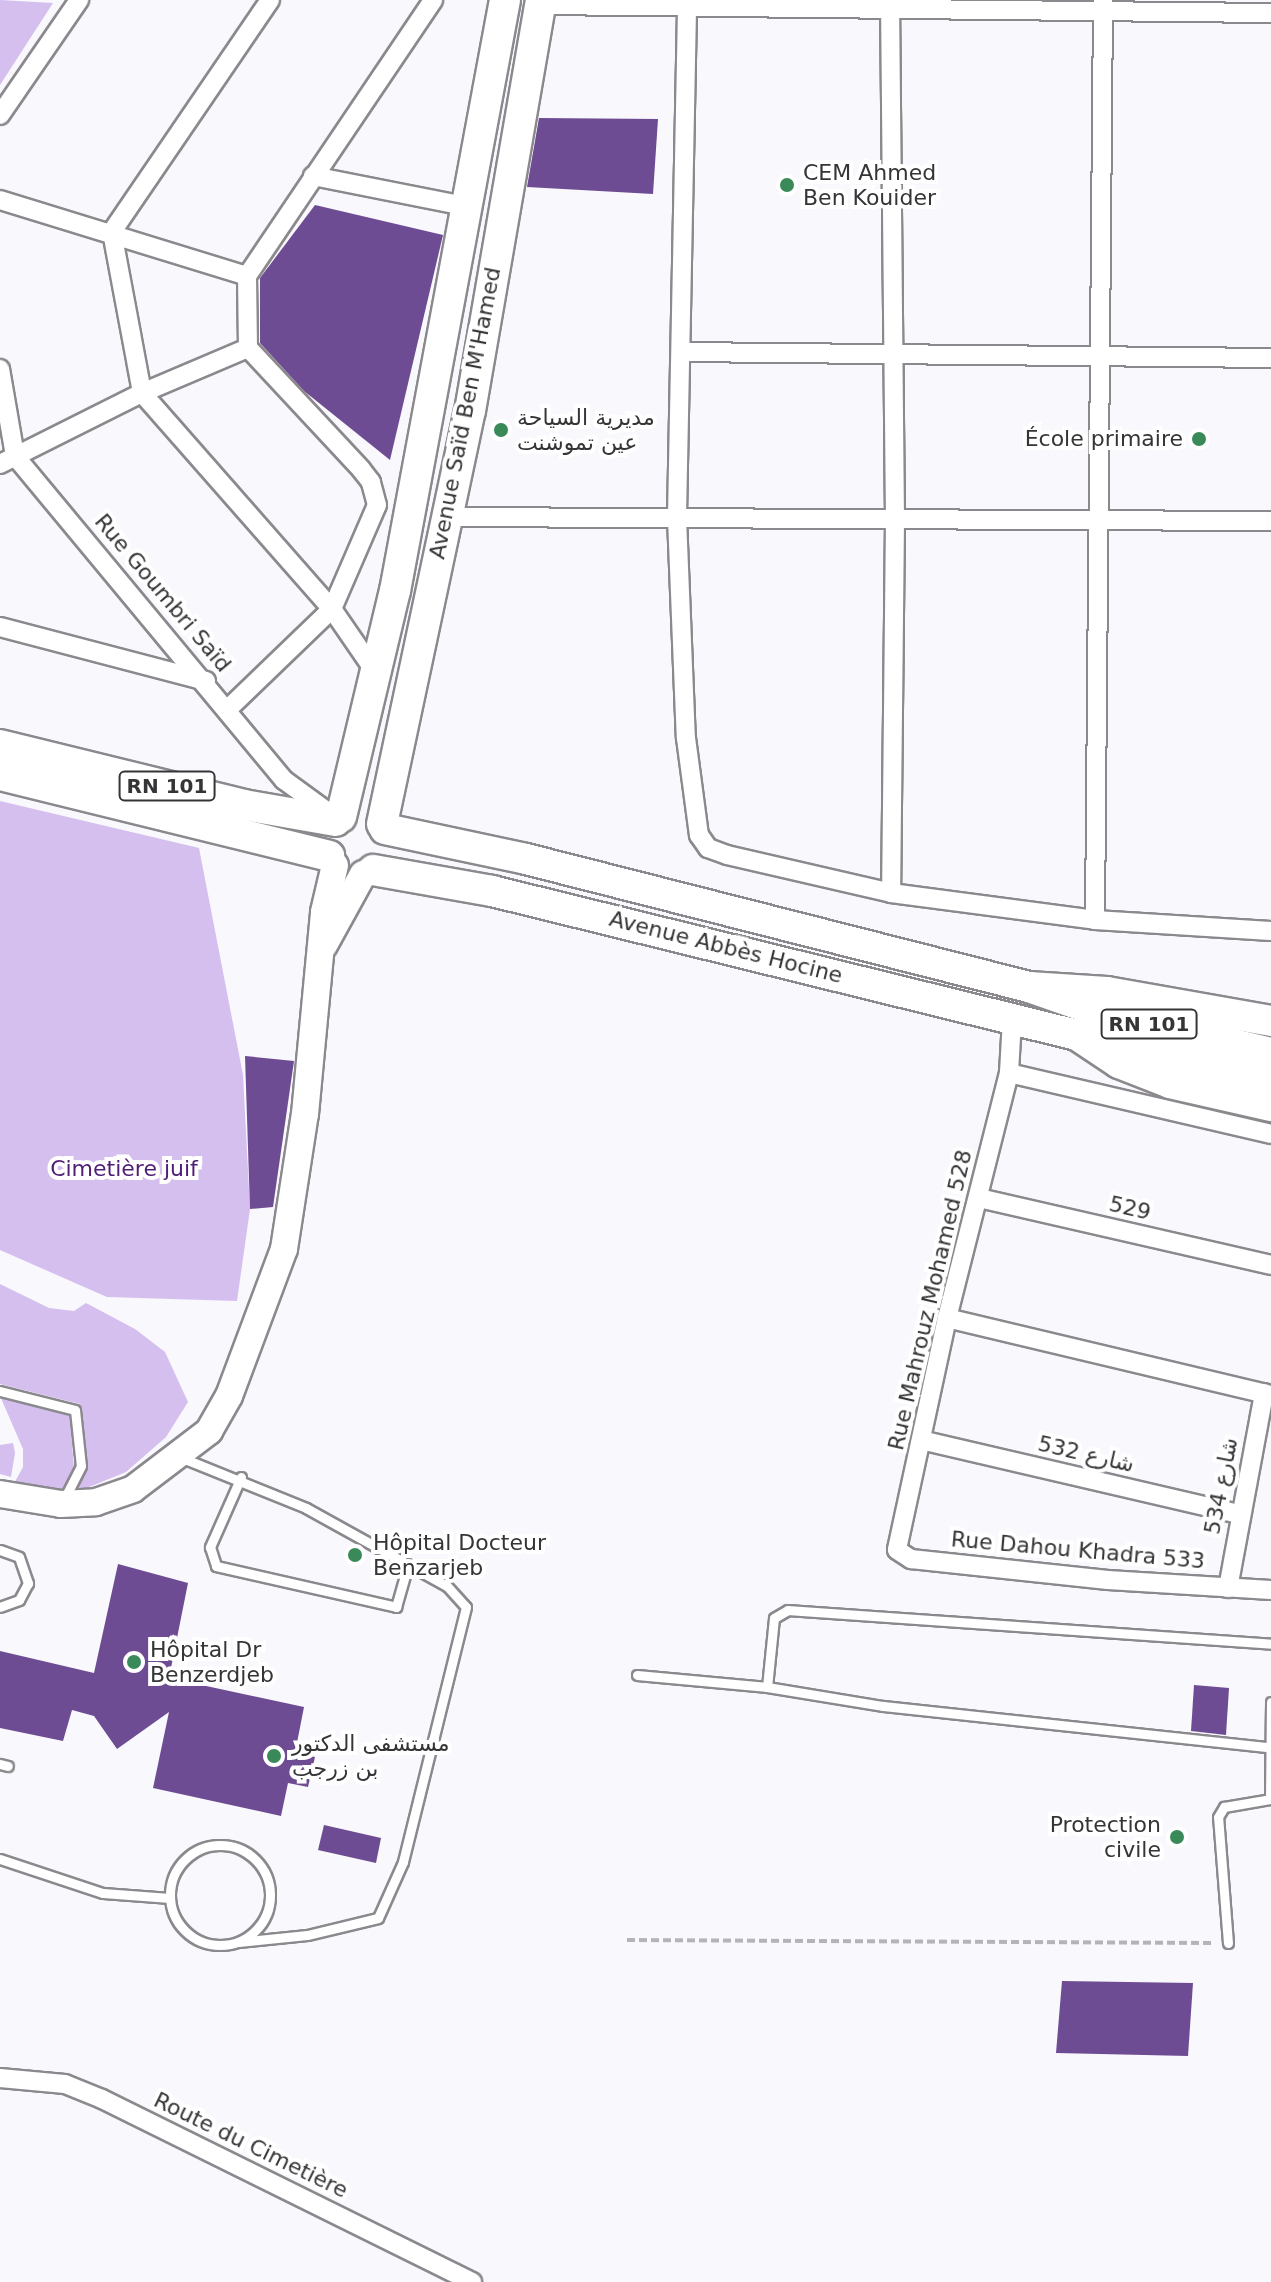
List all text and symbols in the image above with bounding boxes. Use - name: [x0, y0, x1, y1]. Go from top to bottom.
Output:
- place label: CEM Ahmed Ben Kouider: [803, 159, 936, 210]
- marker: CEM Ahmed Ben Kouider: [778, 176, 796, 194]
- street label: Avenue Saïd Ben M'Hamed: [424, 265, 506, 561]
- place label: مديرية السياحة عين تموشنت: [517, 404, 655, 456]
- marker: مديرية السياحة عين تموشنت: [492, 421, 510, 439]
- place label: École primaire: [1025, 426, 1183, 452]
- marker: École primaire: [1190, 430, 1208, 448]
- street label: Rue Goumbri Saïd: [89, 509, 237, 677]
- road number: RN 101: [117, 770, 217, 802]
- street label: Avenue Abbès Hocine: [607, 905, 845, 989]
- road number: RN 101: [1099, 1008, 1199, 1040]
- street label: Rue Mahrouz Mohamed 528: [883, 1147, 977, 1453]
- park label: Cimetière juif: [50, 1156, 198, 1182]
- street label: 529: [1107, 1190, 1153, 1226]
- street label: 532 شارع: [1035, 1430, 1137, 1478]
- street label: 534 شارع: [1199, 1435, 1243, 1537]
- street label: Rue Dahou Khadra 533: [950, 1526, 1206, 1574]
- place label: Hôpital Docteur Benzarjeb: [373, 1529, 546, 1580]
- marker: Hôpital Docteur Benzarjeb: [344, 1544, 366, 1566]
- place label: Hôpital Dr Benzerdjeb: [150, 1636, 274, 1688]
- marker: Hôpital Dr Benzerdjeb: [125, 1653, 143, 1671]
- place label: مستشفى الدكتور بن زرجب: [292, 1730, 450, 1782]
- marker: مستشفى الدكتور بن زرجب: [263, 1745, 285, 1767]
- place label: Protection civile: [1050, 1811, 1161, 1862]
- marker: Protection civile: [1168, 1828, 1186, 1846]
- street label: Route du Cimetière: [150, 2087, 352, 2203]

